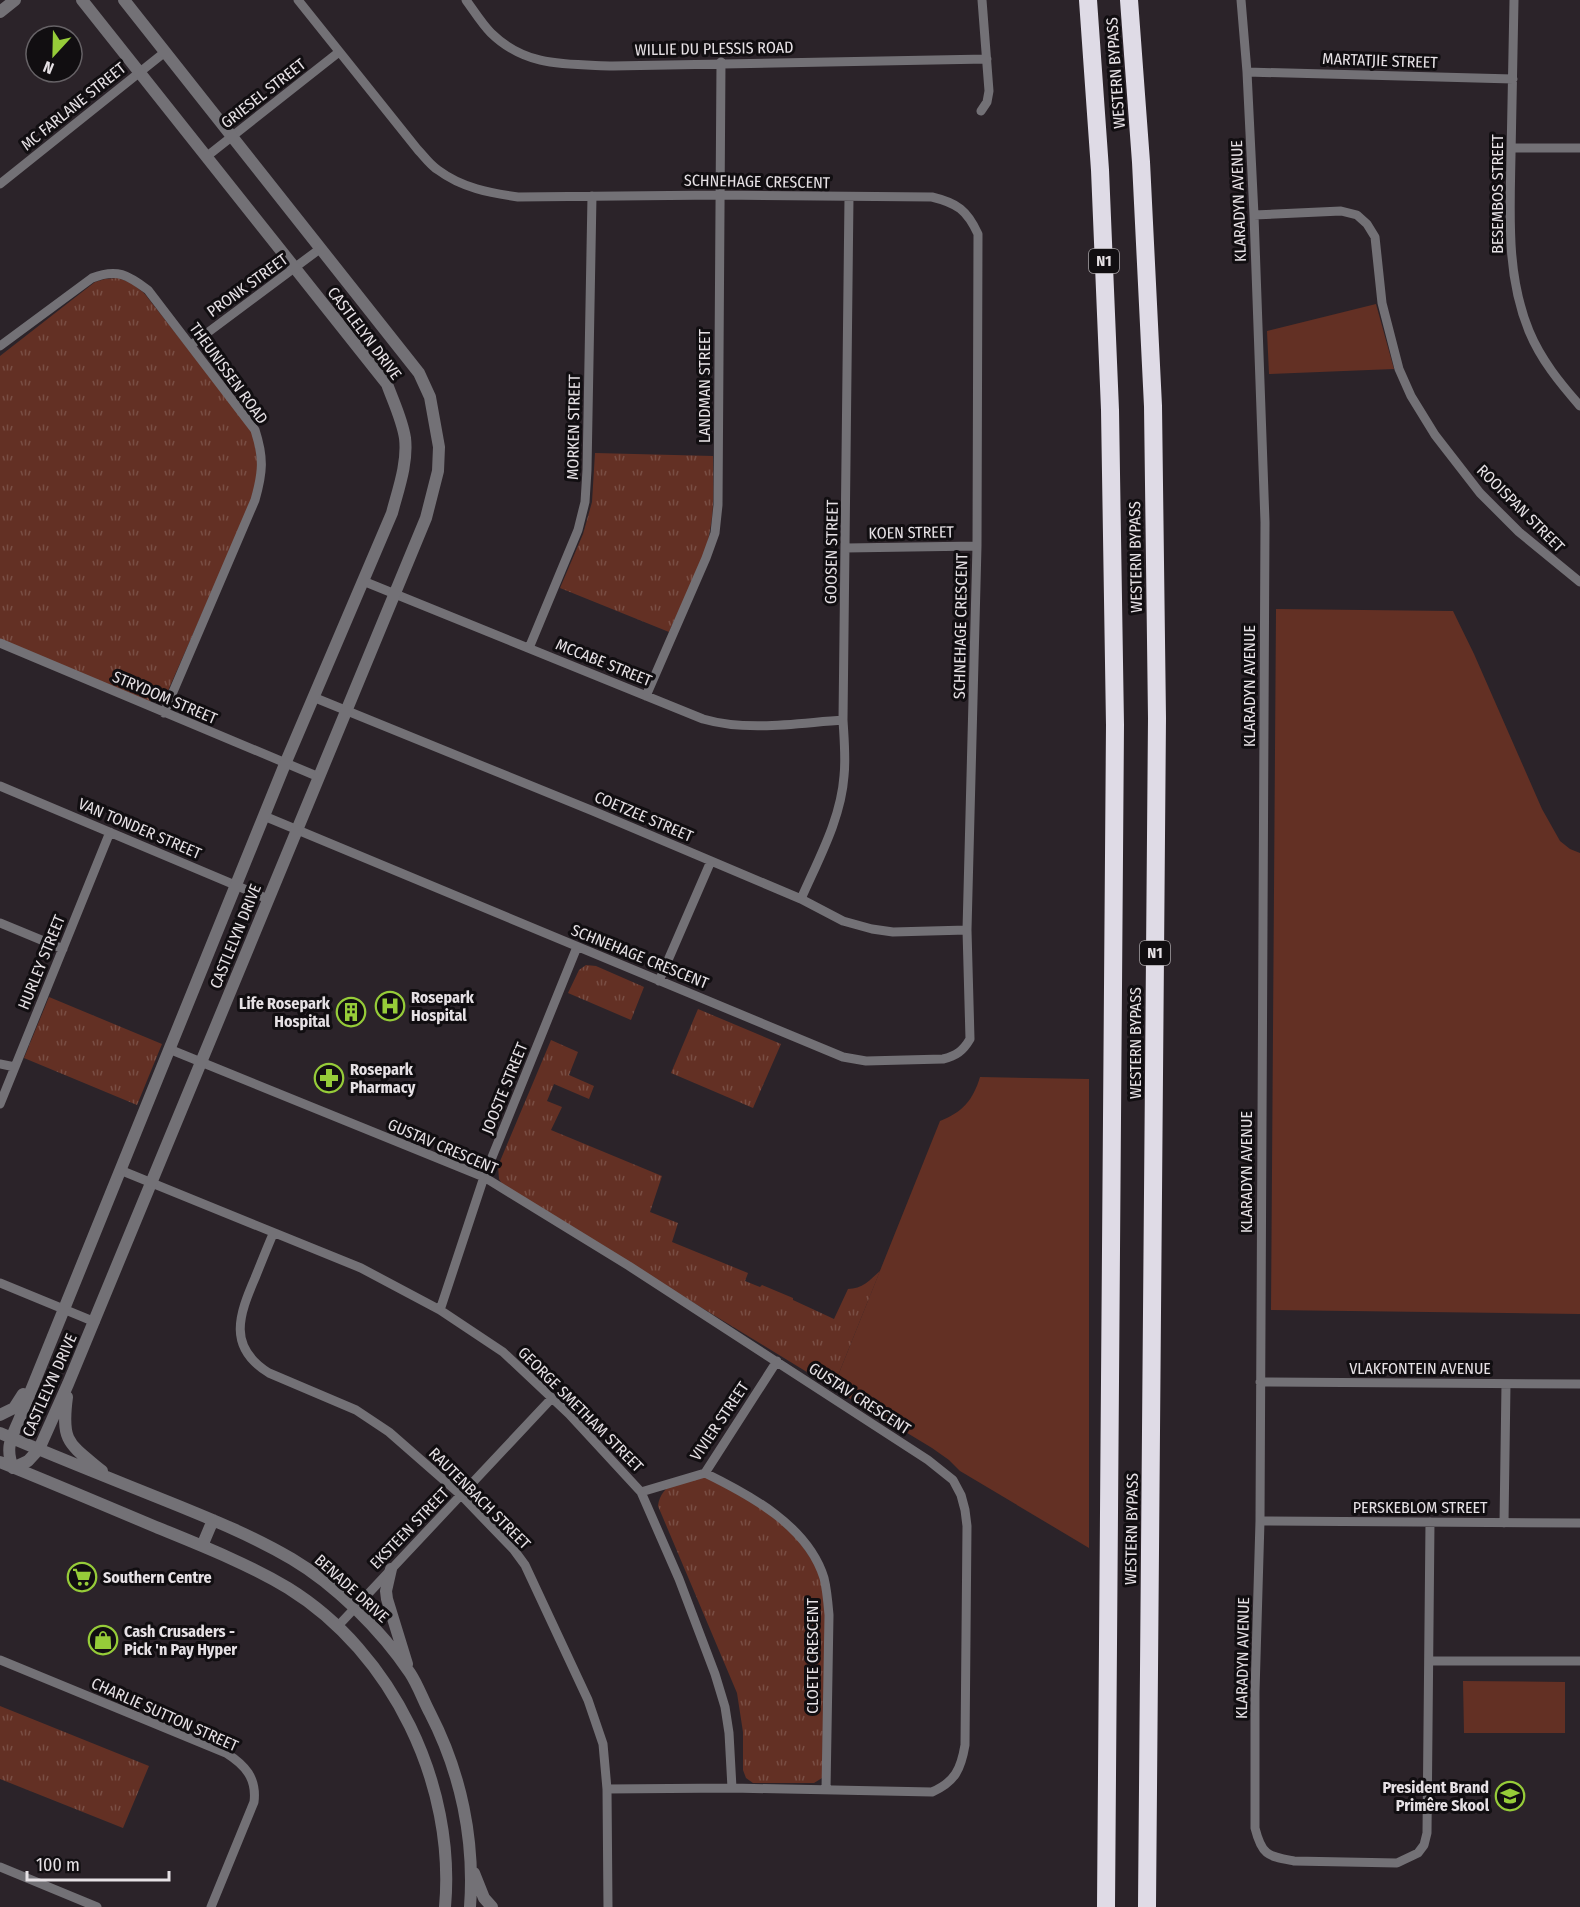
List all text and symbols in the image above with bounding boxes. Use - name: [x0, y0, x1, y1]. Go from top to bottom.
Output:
- street label: WESTERN BYPASS: [1102, 16, 1129, 129]
- north arrow: [24, 24, 84, 84]
- street label: WILLIE DU PLESSIS ROAD: [634, 38, 794, 59]
- street label: MARTATJIE STREET: [1322, 49, 1439, 72]
- street label: GRIESEL STREET: [217, 54, 310, 132]
- street label: MC FARLANE STREET: [17, 58, 129, 154]
- street label: BESEMBOS STREET: [1488, 134, 1507, 254]
- street label: KLARADYN AVENUE: [1227, 140, 1250, 262]
- street label: SCHNEHAGE CRESCENT: [684, 171, 831, 192]
- street label: PRONK STREET: [203, 249, 292, 321]
- road number: N1: [1089, 249, 1119, 273]
- street label: CASTLELYN DRIVE: [324, 283, 406, 383]
- street label: THEUNISSEN ROAD: [185, 319, 272, 428]
- street label: LANDMAN STREET: [695, 329, 714, 443]
- street label: MORKEN STREET: [563, 373, 584, 480]
- street label: ROOISPAN STREET: [1473, 461, 1569, 557]
- street label: GOOSEN STREET: [821, 499, 842, 604]
- street label: WESTERN BYPASS: [1125, 501, 1146, 613]
- street label: KOEN STREET: [868, 522, 954, 543]
- street label: SCHNEHAGE CRESCENT: [950, 552, 971, 699]
- street label: KLARADYN AVENUE: [1240, 625, 1259, 747]
- street label: MCCABE STREET: [553, 635, 655, 691]
- street label: STRYDOM STREET: [110, 667, 220, 728]
- street label: COETZEE STREET: [592, 787, 696, 846]
- street label: VAN TONDER STREET: [75, 794, 205, 863]
- street label: CASTLELYN DRIVE: [206, 881, 265, 991]
- street label: HURLEY STREET: [14, 912, 69, 1012]
- street label: SCHNEHAGE CRESCENT: [568, 920, 712, 993]
- road number: N1: [1140, 941, 1170, 965]
- street label: WESTERN BYPASS: [1126, 987, 1145, 1099]
- place label: Rosepark Hospital: [411, 988, 475, 1025]
- hospital icon: Rosepark Hospital: [374, 990, 406, 1022]
- place label: Life Rosepark Hospital: [239, 994, 331, 1031]
- building icon: Life Rosepark Hospital: [335, 996, 367, 1028]
- street label: JOOSTE STREET: [478, 1039, 532, 1137]
- place label: Rosepark Pharmacy: [350, 1060, 416, 1097]
- pharmacy icon: Rosepark Pharmacy: [313, 1062, 345, 1094]
- street label: KLARADYN AVENUE: [1237, 1111, 1256, 1233]
- street label: GUSTAV CRESCENT: [385, 1115, 501, 1178]
- street label: CASTLELYN DRIVE: [18, 1331, 81, 1440]
- street label: GEORGE SMETHAM STREET: [514, 1343, 648, 1476]
- street label: GUSTAV CRESCENT: [805, 1358, 915, 1439]
- street label: VLAKFONTEIN AVENUE: [1349, 1359, 1491, 1378]
- street label: VIVIER STREET: [686, 1378, 753, 1464]
- street label: RAUTENBACH STREET: [425, 1444, 535, 1553]
- street label: WESTERN BYPASS: [1121, 1473, 1142, 1585]
- street label: EKSTEEN STREET: [366, 1483, 453, 1573]
- street label: PERSKEBLOM STREET: [1353, 1498, 1488, 1517]
- street label: BENADE DRIVE: [311, 1550, 393, 1626]
- supermarket icon: Southern Centre: [66, 1561, 98, 1593]
- place label: Southern Centre: [103, 1568, 212, 1587]
- street label: KLARADYN AVENUE: [1232, 1597, 1253, 1719]
- street label: CLOETE CRESCENT: [803, 1598, 822, 1714]
- place label: Cash Crusaders - Pick 'n Pay Hyper: [124, 1622, 237, 1659]
- shop icon: Cash Crusaders - Pick 'n Pay Hyper: [87, 1624, 119, 1656]
- street label: CHARLIE SUTTON STREET: [88, 1673, 242, 1756]
- place label: President Brand Primêre Skool: [1382, 1778, 1490, 1815]
- school or university icon: President Brand Primêre Skool: [1494, 1780, 1526, 1812]
- scale bar: [27, 1844, 170, 1882]
- text: 100 m: [36, 1854, 80, 1876]

